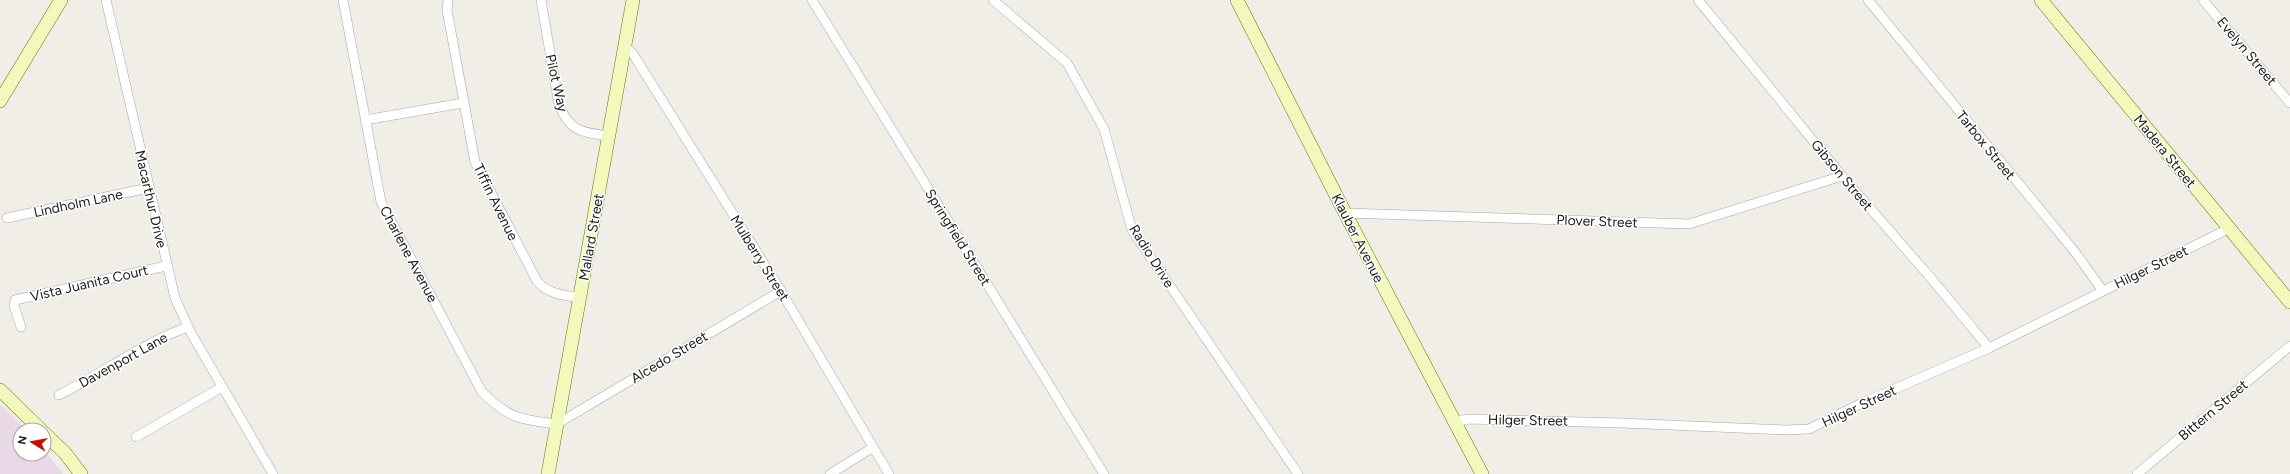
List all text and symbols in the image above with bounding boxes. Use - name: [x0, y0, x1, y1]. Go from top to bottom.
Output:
- street label: Evelyn Street: [2213, 14, 2280, 89]
- street label: Pilot Way: [542, 53, 572, 114]
- street label: Tarbox Street: [1952, 107, 2019, 183]
- street label: Madera Street: [2130, 111, 2199, 191]
- street label: Gibson Street: [1807, 136, 1876, 214]
- street label: Macarthur Drive: [131, 149, 170, 250]
- street label: Tiffin Avenue: [470, 161, 522, 244]
- street label: Lindholm Lane: [32, 186, 125, 221]
- street label: Springfield Street: [921, 186, 994, 289]
- street label: Klauber Avenue: [1328, 191, 1388, 286]
- street label: Mallard Street: [575, 192, 607, 282]
- street label: Charlene Avenue: [376, 203, 441, 306]
- street label: Mulberry Street: [726, 212, 793, 304]
- street label: Plover Street: [1556, 212, 1638, 231]
- street label: Radio Drive: [1125, 222, 1178, 291]
- street label: Hilger Street: [2111, 242, 2191, 293]
- street label: Vista Juanita Court: [29, 262, 150, 305]
- street label: Alcedo Street: [628, 328, 711, 387]
- street label: Davenport Lane: [76, 329, 171, 392]
- street label: Bittern Street: [2175, 376, 2251, 444]
- street label: Hilger Street: [1819, 382, 1899, 431]
- street label: Hilger Street: [1488, 411, 1568, 430]
- north arrow: [12, 422, 52, 462]
- text: N: [15, 435, 30, 446]

